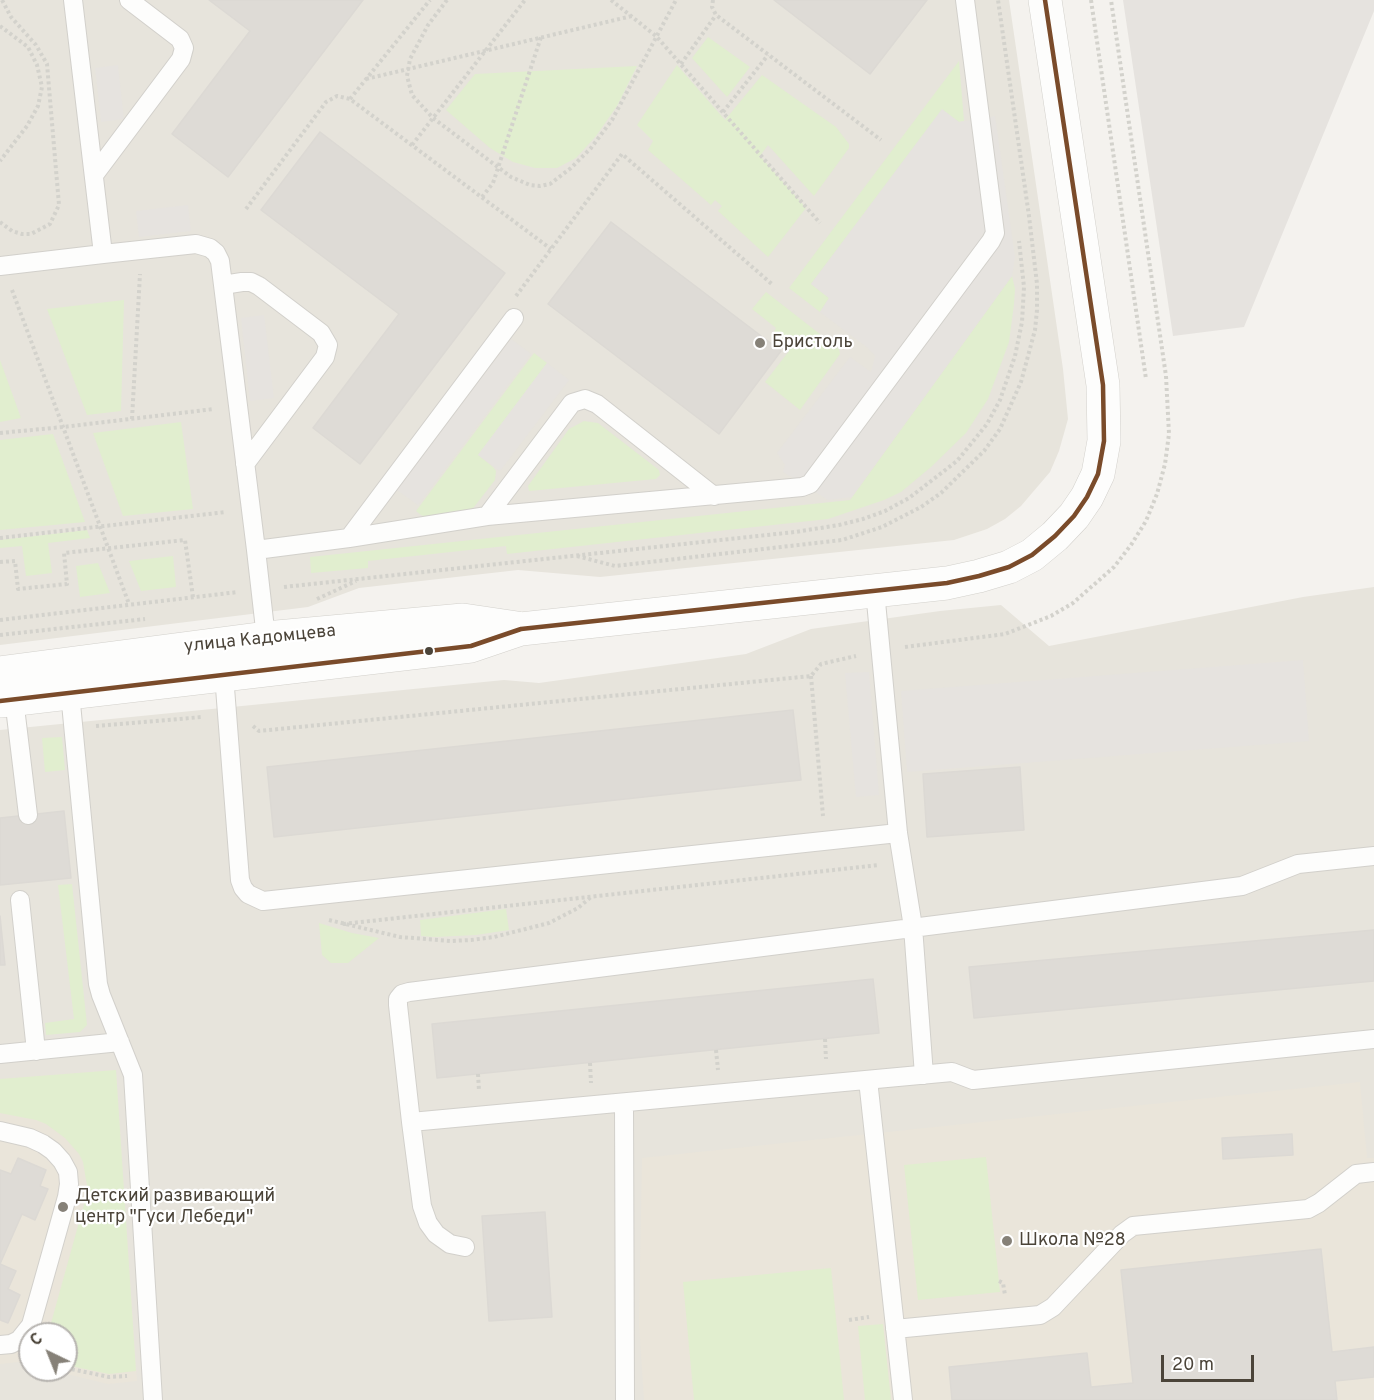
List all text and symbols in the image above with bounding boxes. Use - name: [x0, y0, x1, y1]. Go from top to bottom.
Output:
- place label: Бристоль: [772, 332, 853, 354]
- marker: Бристоль: [753, 336, 767, 350]
- street label: улица Кадомцева: [183, 621, 337, 659]
- unlabelled marker: [423, 645, 435, 657]
- place label: Детский развивающий центр "Гуси Лебеди": [75, 1186, 275, 1228]
- marker: Детский развивающий центр "Гуси Лебеди": [56, 1200, 70, 1214]
- place label: Школа №28: [1019, 1230, 1126, 1252]
- marker: Школа №28: [1000, 1234, 1014, 1248]
- north arrow: [18, 1322, 78, 1382]
- text: С: [27, 1330, 48, 1351]
- scale bar: [1164, 1343, 1257, 1381]
- text: 20 m: [1172, 1354, 1214, 1377]

